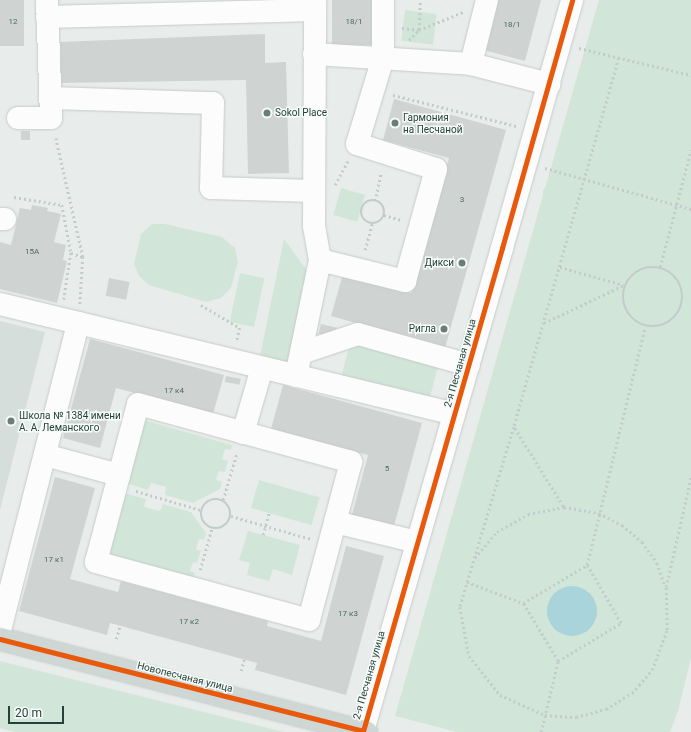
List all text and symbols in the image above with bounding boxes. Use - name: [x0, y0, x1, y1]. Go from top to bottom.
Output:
- house number: 12: [9, 17, 17, 27]
- house number: 18/1: [346, 17, 362, 27]
- house number: 18/1: [504, 20, 520, 30]
- place label: Sokol Place: [275, 107, 327, 119]
- marker: Sokol Place: [262, 108, 272, 118]
- place label: Гармония на Песчаной: [403, 111, 462, 134]
- marker: Гармония на Песчаной: [390, 118, 400, 128]
- house number: 3: [460, 195, 464, 205]
- house number: 15А: [25, 247, 39, 257]
- place label: Дикси: [424, 257, 454, 269]
- marker: Дикси: [457, 258, 467, 268]
- street label: 2-я Песчаная улица: [442, 317, 478, 409]
- place label: Ригла: [409, 323, 436, 335]
- marker: Ригла: [439, 324, 449, 334]
- house number: 17 к4: [164, 386, 184, 396]
- place label: Школа № 1384 имени А. А. Леманского: [19, 409, 121, 432]
- marker: Школа № 1384 имени А. А. Леманского: [6, 416, 16, 426]
- house number: 5: [385, 464, 389, 474]
- house number: 17 к1: [44, 555, 64, 565]
- house number: 17 к3: [338, 609, 358, 619]
- house number: 17 к2: [179, 617, 199, 627]
- street label: 2-я Песчаная улица: [351, 629, 387, 721]
- street label: Новопесчаная улица: [136, 659, 234, 695]
- scale bar: [10, 698, 66, 724]
- text: 20 m: [15, 706, 42, 720]

